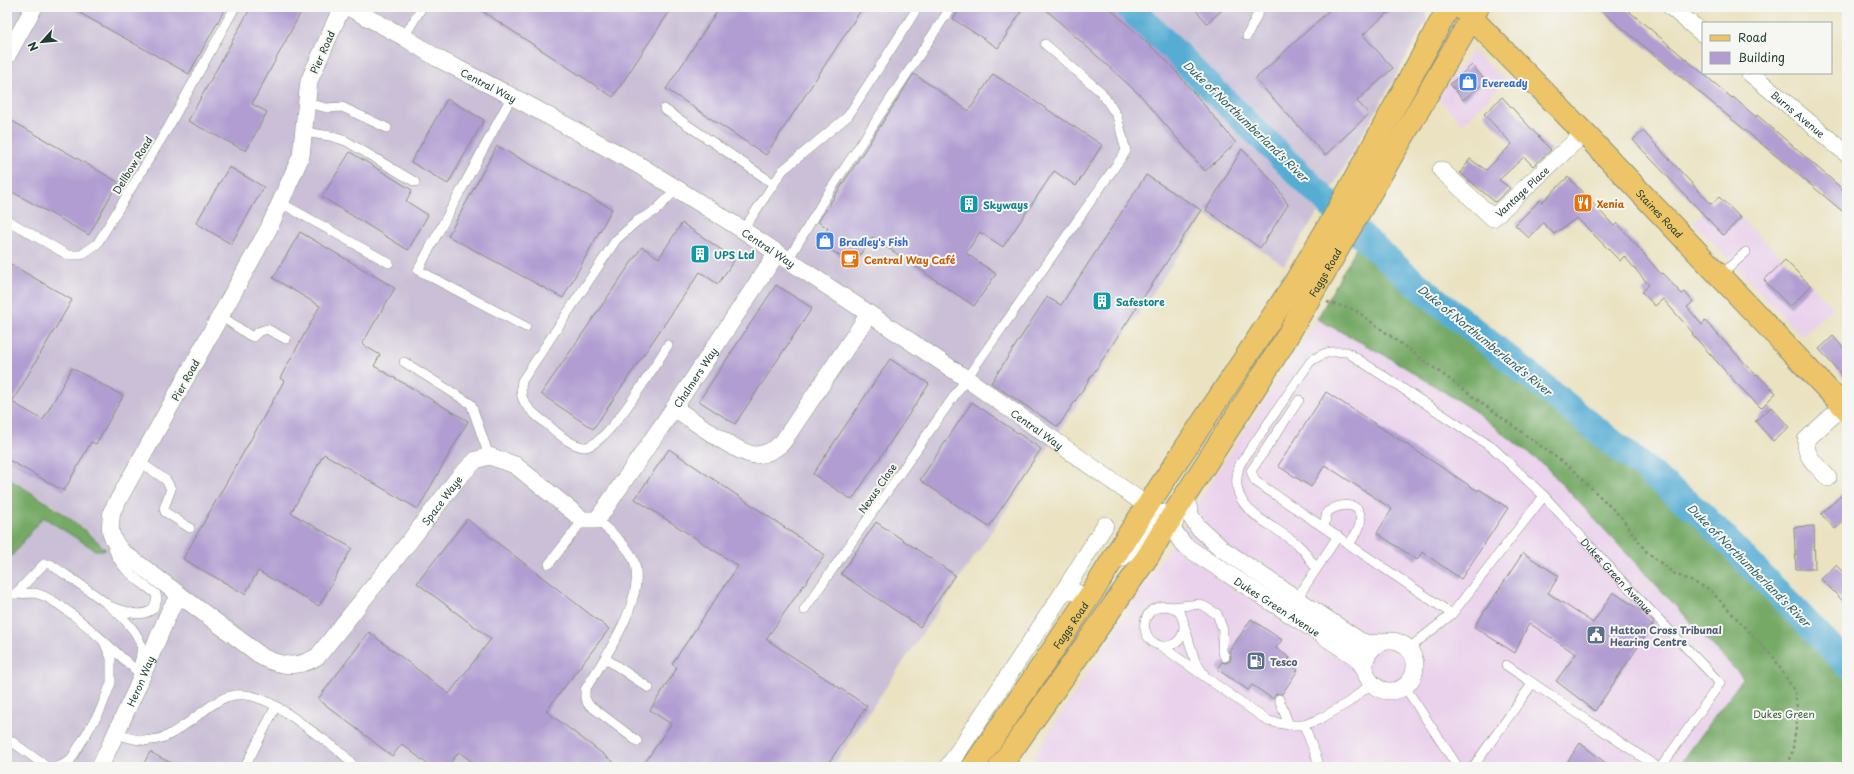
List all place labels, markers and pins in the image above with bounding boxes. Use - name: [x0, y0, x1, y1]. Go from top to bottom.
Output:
- shop icon: Eveready: [1457, 71, 1479, 93]
- place label: Eveready: [1482, 75, 1528, 90]
- restaurant icon: Xenia: [1572, 192, 1594, 214]
- building icon: Skyways: [958, 193, 980, 215]
- place label: Xenia: [1597, 196, 1625, 211]
- place label: Skyways: [983, 197, 1028, 213]
- shop icon: Bradley's Fish: [814, 230, 836, 252]
- place label: Bradley's Fish: [839, 234, 908, 249]
- building icon: UPS Ltd: [689, 243, 711, 265]
- place label: UPS Ltd: [714, 247, 755, 262]
- cafe icon: Central Way Café: [839, 248, 861, 270]
- place label: Central Way Café: [864, 252, 956, 267]
- building icon: Safestore: [1091, 290, 1113, 312]
- place label: Safestore: [1116, 294, 1165, 309]
- place label: Hatton Cross Tribunal Hearing Centre: [1610, 622, 1722, 649]
- public building icon: Hatton Cross Tribunal Hearing Centre: [1585, 624, 1607, 646]
- fuel station icon: Tesco: [1245, 650, 1267, 672]
- place label: Tesco: [1270, 654, 1298, 669]

